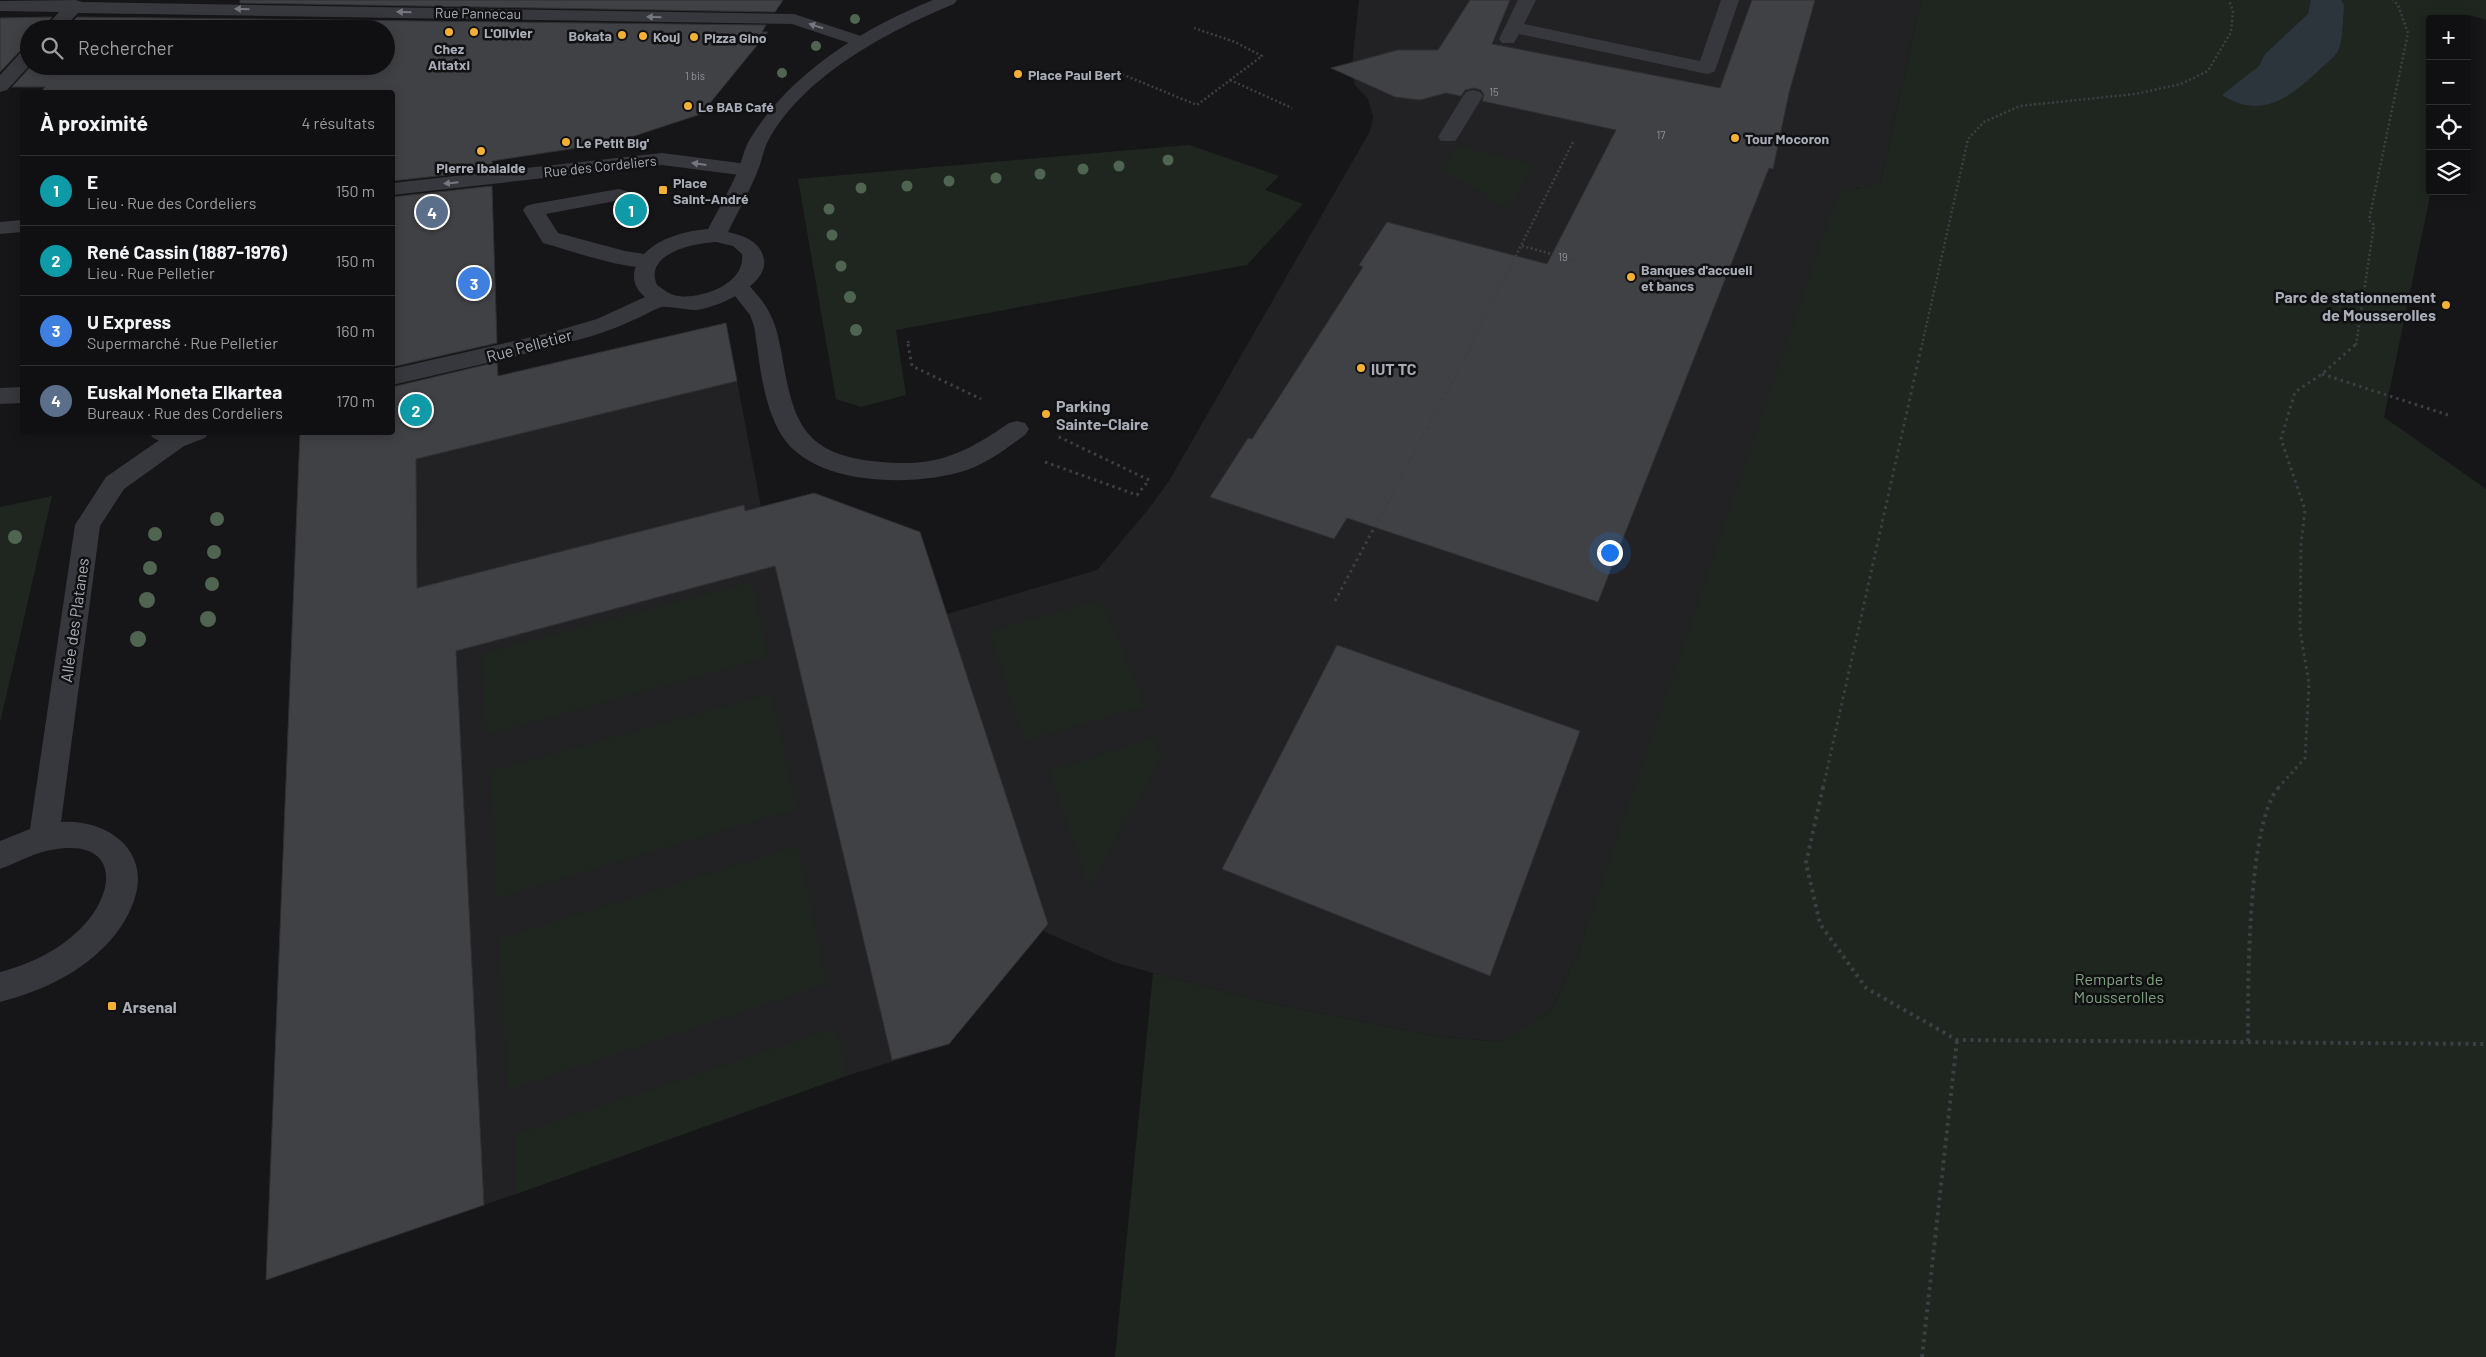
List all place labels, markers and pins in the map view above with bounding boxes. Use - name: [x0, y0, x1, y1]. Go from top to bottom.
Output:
- place label: L'Olivier: [484, 24, 533, 41]
- marker: Chez Aitatxi: [443, 26, 455, 38]
- marker: L'Olivier: [468, 26, 480, 38]
- place label: Bokata: [568, 27, 612, 44]
- place label: Kouj: [653, 28, 680, 45]
- marker: Bokata: [616, 29, 628, 41]
- place label: Pizza Gino: [704, 29, 767, 46]
- marker: Kouj: [637, 30, 649, 42]
- marker: Pizza Gino: [688, 31, 700, 43]
- place label: Chez Aitatxi: [428, 40, 470, 73]
- place label: Place Paul Bert: [1028, 66, 1122, 83]
- marker: Place Paul Bert: [1012, 68, 1024, 80]
- place label: Le BAB Café: [698, 98, 774, 115]
- marker: Le BAB Café: [682, 100, 694, 112]
- place label: Tour Mocoron: [1745, 130, 1829, 147]
- marker: Tour Mocoron: [1729, 132, 1741, 144]
- place label: Le Petit Big': [576, 134, 650, 151]
- marker: Le Petit Big': [560, 136, 572, 148]
- marker: Pierre Ibaialde: [475, 145, 487, 157]
- place label: Pierre Ibaialde: [436, 159, 526, 176]
- place label: Place Saint-André: [673, 174, 749, 207]
- marker: Place Saint-André: [657, 184, 669, 196]
- pin: 1: [615, 191, 647, 229]
- pin: 4: [416, 193, 448, 231]
- place label: Banques d'accueil et bancs: [1641, 261, 1752, 294]
- pin: 3: [458, 264, 490, 302]
- marker: Banques d'accueil et bancs: [1625, 271, 1637, 283]
- place label: Parc de stationnement de Mousserolles: [2275, 287, 2436, 324]
- marker: Parc de stationnement de Mousserolles: [2440, 299, 2452, 311]
- place label: IUT TC: [1371, 359, 1417, 378]
- marker: IUT TC: [1355, 362, 1367, 374]
- pin: 2: [400, 391, 432, 429]
- place label: Parking Sainte-Claire: [1056, 396, 1149, 433]
- marker: Parking Sainte-Claire: [1040, 408, 1052, 420]
- place label: Arsenal: [122, 997, 177, 1016]
- marker: Arsenal: [106, 1000, 118, 1012]

